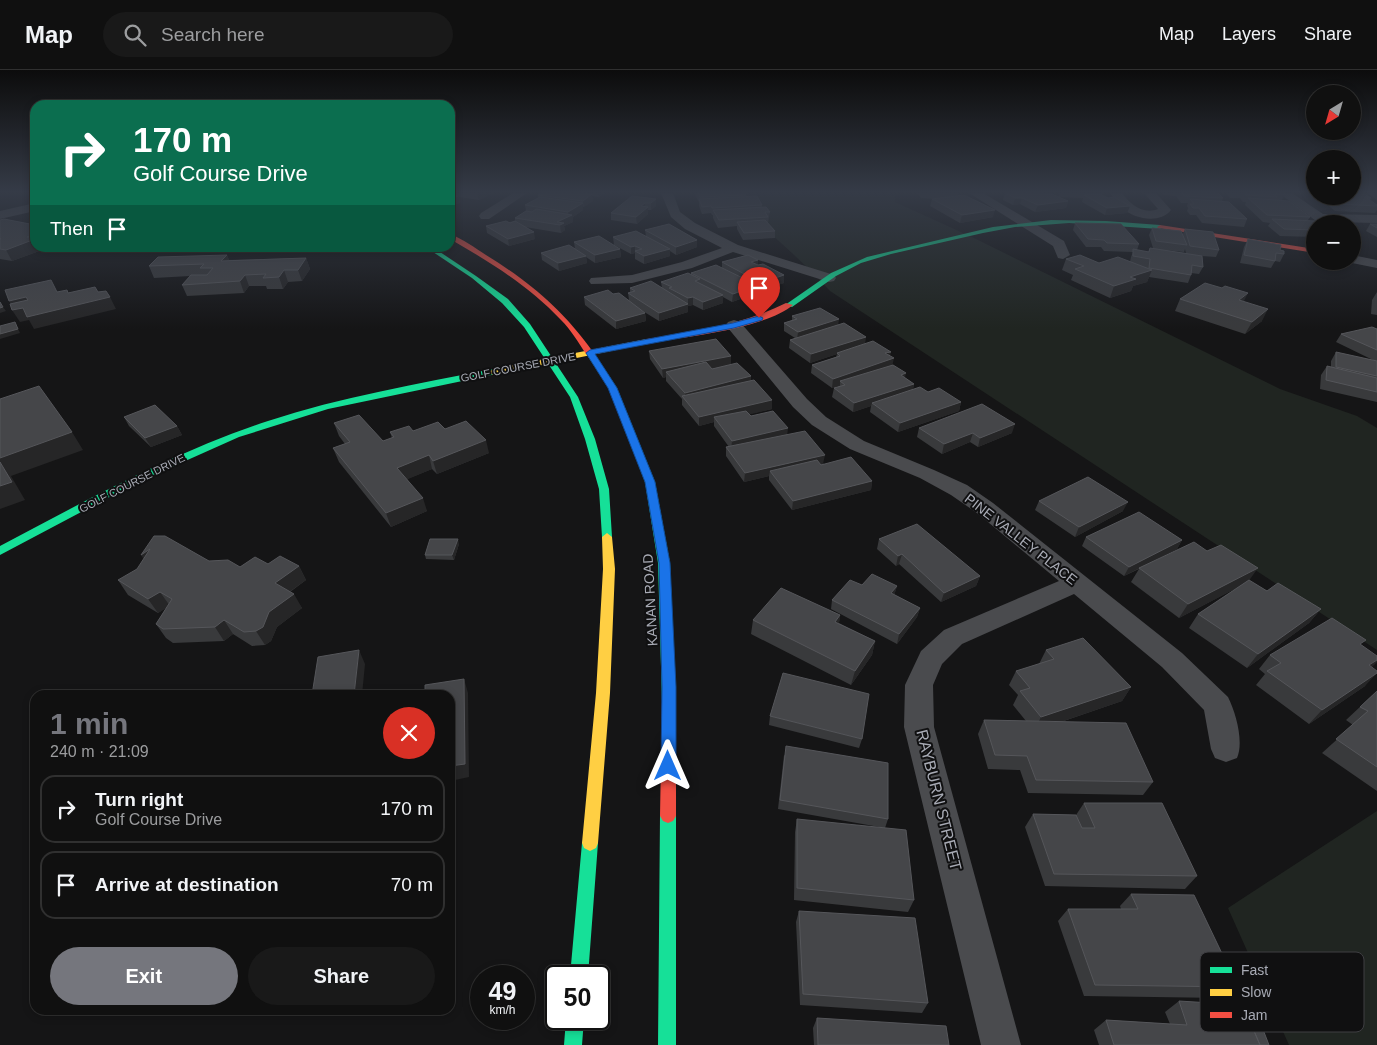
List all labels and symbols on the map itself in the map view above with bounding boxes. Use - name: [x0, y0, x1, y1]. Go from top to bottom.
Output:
- north arrow: [1306, 85, 1361, 140]
- pin: [738, 267, 780, 318]
- street label: GOLF COURSE DRIVE: [460, 350, 576, 384]
- street label: GOLF COURSE DRIVE: [77, 451, 187, 515]
- street label: PINE VALLEY PLACE: [962, 490, 1080, 588]
- street label: KANAN ROAD: [640, 553, 660, 647]
- street label: RAYBURN STREET: [913, 728, 965, 872]
- position arrow: [641, 739, 693, 791]
- legend: [1200, 952, 1364, 1032]
- text: Fast: [1241, 962, 1268, 978]
- speed limit sign: 50: [545, 965, 610, 1030]
- text: Slow: [1241, 984, 1272, 1000]
- text: Jam: [1241, 1007, 1267, 1023]

